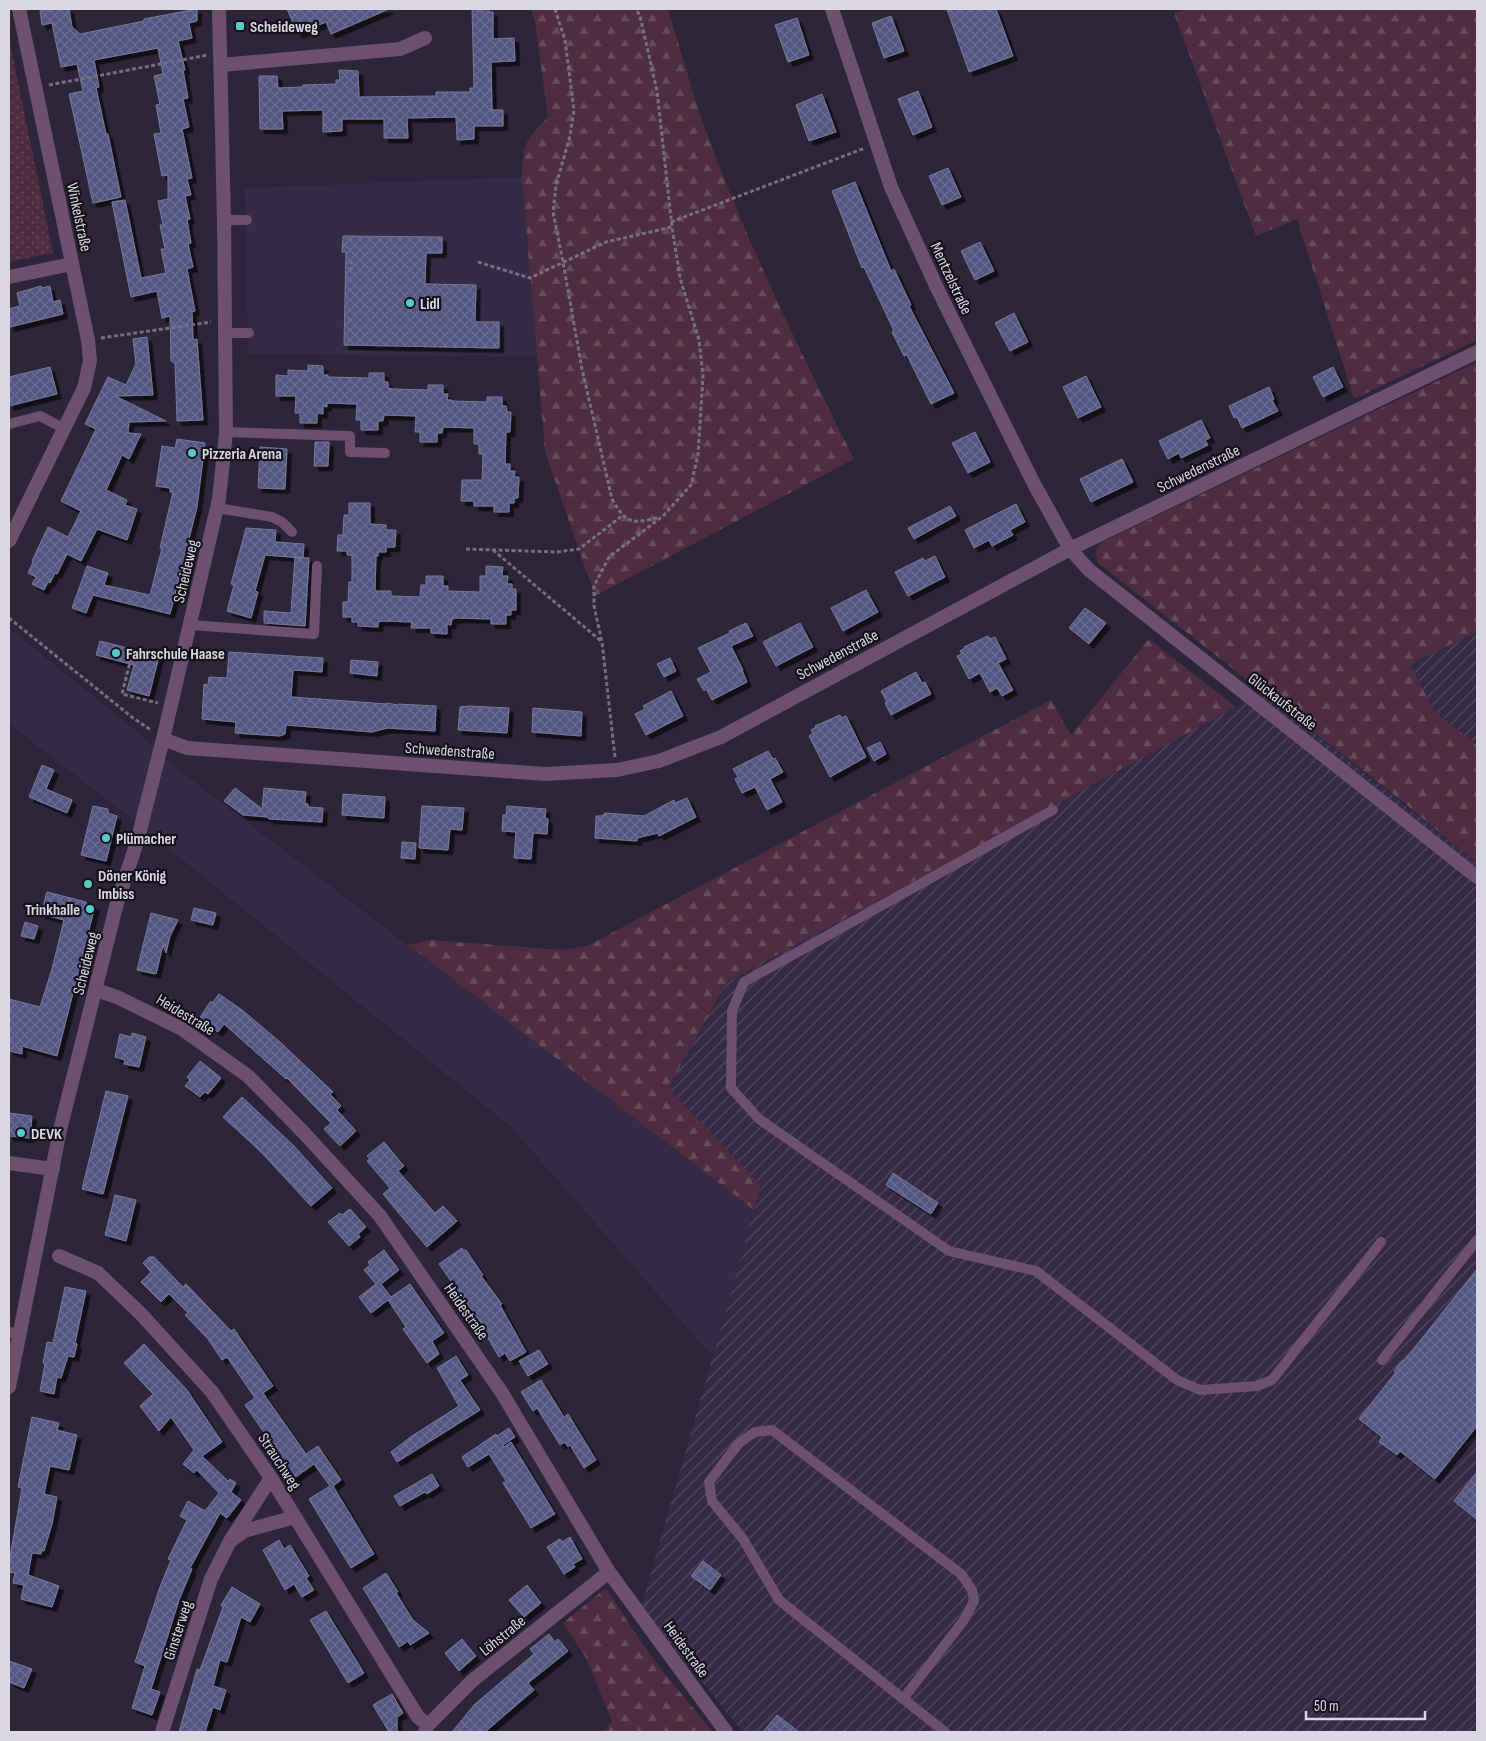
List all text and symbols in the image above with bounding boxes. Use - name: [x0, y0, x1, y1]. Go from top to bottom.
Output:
- place label: Scheideweg: [250, 18, 318, 37]
- marker: Scheideweg: [234, 20, 246, 32]
- street label: Winkelstraße: [62, 181, 95, 253]
- street label: Mentzelstraße: [926, 240, 976, 318]
- place label: Lidl: [420, 295, 440, 314]
- marker: Lidl: [404, 297, 416, 309]
- street label: Schwedenstraße: [1154, 441, 1243, 498]
- place label: Pizzeria Arena: [202, 445, 282, 464]
- marker: Pizzeria Arena: [186, 447, 198, 459]
- street label: Scheideweg: [170, 538, 203, 605]
- street label: Schwedenstraße: [794, 626, 882, 685]
- place label: Fahrschule Haase: [126, 645, 225, 664]
- marker: Fahrschule Haase: [110, 647, 122, 659]
- street label: Glückaufstraße: [1244, 669, 1320, 735]
- street label: Schwedenstraße: [405, 739, 495, 764]
- place label: Plümacher: [116, 830, 176, 849]
- marker: Plümacher: [100, 832, 112, 844]
- place label: Döner König Imbiss: [98, 867, 167, 904]
- marker: Döner König Imbiss: [82, 878, 94, 890]
- place label: Trinkhalle: [25, 901, 80, 920]
- marker: Trinkhalle: [84, 903, 96, 915]
- street label: Scheideweg: [69, 930, 103, 997]
- street label: Heidestraße: [153, 990, 218, 1040]
- place label: DEVK: [31, 1125, 62, 1144]
- marker: DEVK: [15, 1127, 27, 1139]
- street label: Heidestraße: [439, 1280, 492, 1344]
- street label: Strauchweg: [253, 1430, 304, 1494]
- street label: Ginsterweg: [160, 1598, 197, 1663]
- street label: Löhstraße: [476, 1612, 530, 1660]
- street label: Heidestraße: [659, 1618, 713, 1682]
- scale bar: [1306, 1688, 1425, 1720]
- text: 50 m: [1314, 1697, 1339, 1716]

